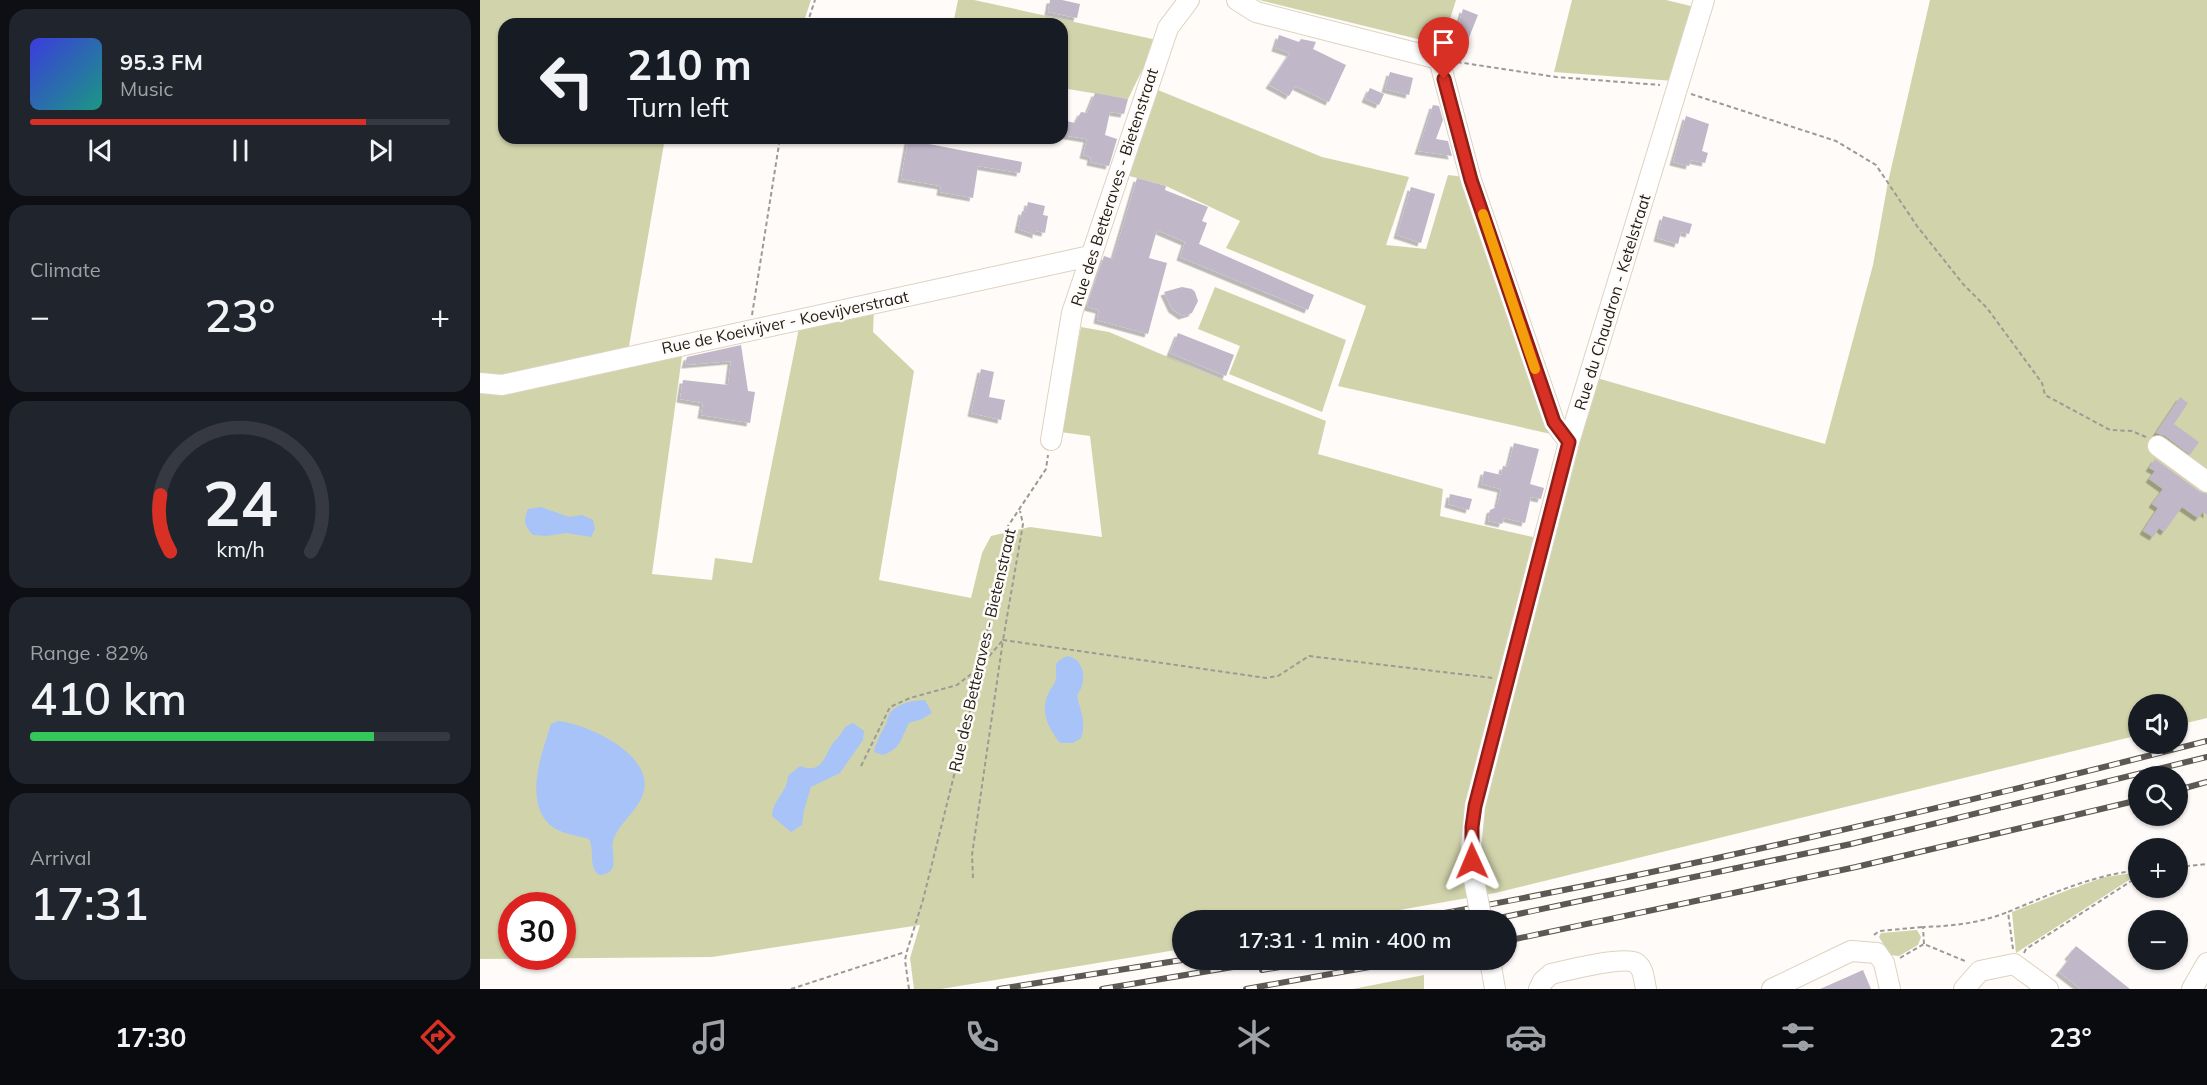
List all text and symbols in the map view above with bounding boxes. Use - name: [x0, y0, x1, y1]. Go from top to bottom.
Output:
- pin: [1418, 17, 1469, 79]
- icon: arrive: [1427, 26, 1460, 59]
- text: 210 m: [627, 38, 752, 91]
- icon: left: [528, 42, 606, 120]
- text: 95.3 FM: [120, 48, 203, 76]
- street label: Rue des Betteraves - Bietenstraat: [1066, 65, 1162, 309]
- text: Music: [120, 76, 173, 101]
- text: Turn left: [627, 90, 729, 124]
- icon: previous: [84, 134, 117, 167]
- icon: pause: [224, 134, 257, 167]
- icon: next: [364, 134, 397, 167]
- street label: Rue du Chaudron - Ketelstraat: [1570, 191, 1655, 413]
- text: Climate: [30, 257, 101, 282]
- street label: Rue de Koeivijver - Koevijverstraat: [660, 286, 911, 358]
- text: 23°: [205, 287, 275, 343]
- text: −: [30, 295, 50, 336]
- text: +: [430, 295, 450, 336]
- text: 24: [203, 463, 277, 542]
- street label: Rue des Betteraves - Bietenstraat: [944, 526, 1020, 774]
- text: km/h: [216, 535, 264, 562]
- text: Range · 82%: [30, 640, 148, 665]
- text: 410 km: [30, 670, 187, 726]
- map controls: [2128, 694, 2188, 970]
- button: sound: [2128, 694, 2188, 754]
- button: search: [2128, 766, 2188, 826]
- position arrow: [1440, 829, 1504, 893]
- button: +: [2128, 838, 2188, 898]
- text: Arrival: [30, 845, 91, 870]
- text: 17:31: [30, 875, 149, 931]
- speed limit sign: 30: [498, 892, 576, 970]
- button: −: [2128, 910, 2188, 970]
- text: 17:31 · 1 min · 400 m: [1237, 926, 1452, 954]
- icon: directions: [417, 1016, 459, 1058]
- icon: music: [689, 1016, 731, 1058]
- icon: phone: [961, 1016, 1003, 1058]
- icon: climate: [1233, 1016, 1275, 1058]
- icon: car: [1505, 1016, 1547, 1058]
- icon: filters: [1777, 1016, 1819, 1058]
- text: 17:30: [115, 1020, 187, 1054]
- text: 23°: [2049, 1020, 2092, 1054]

